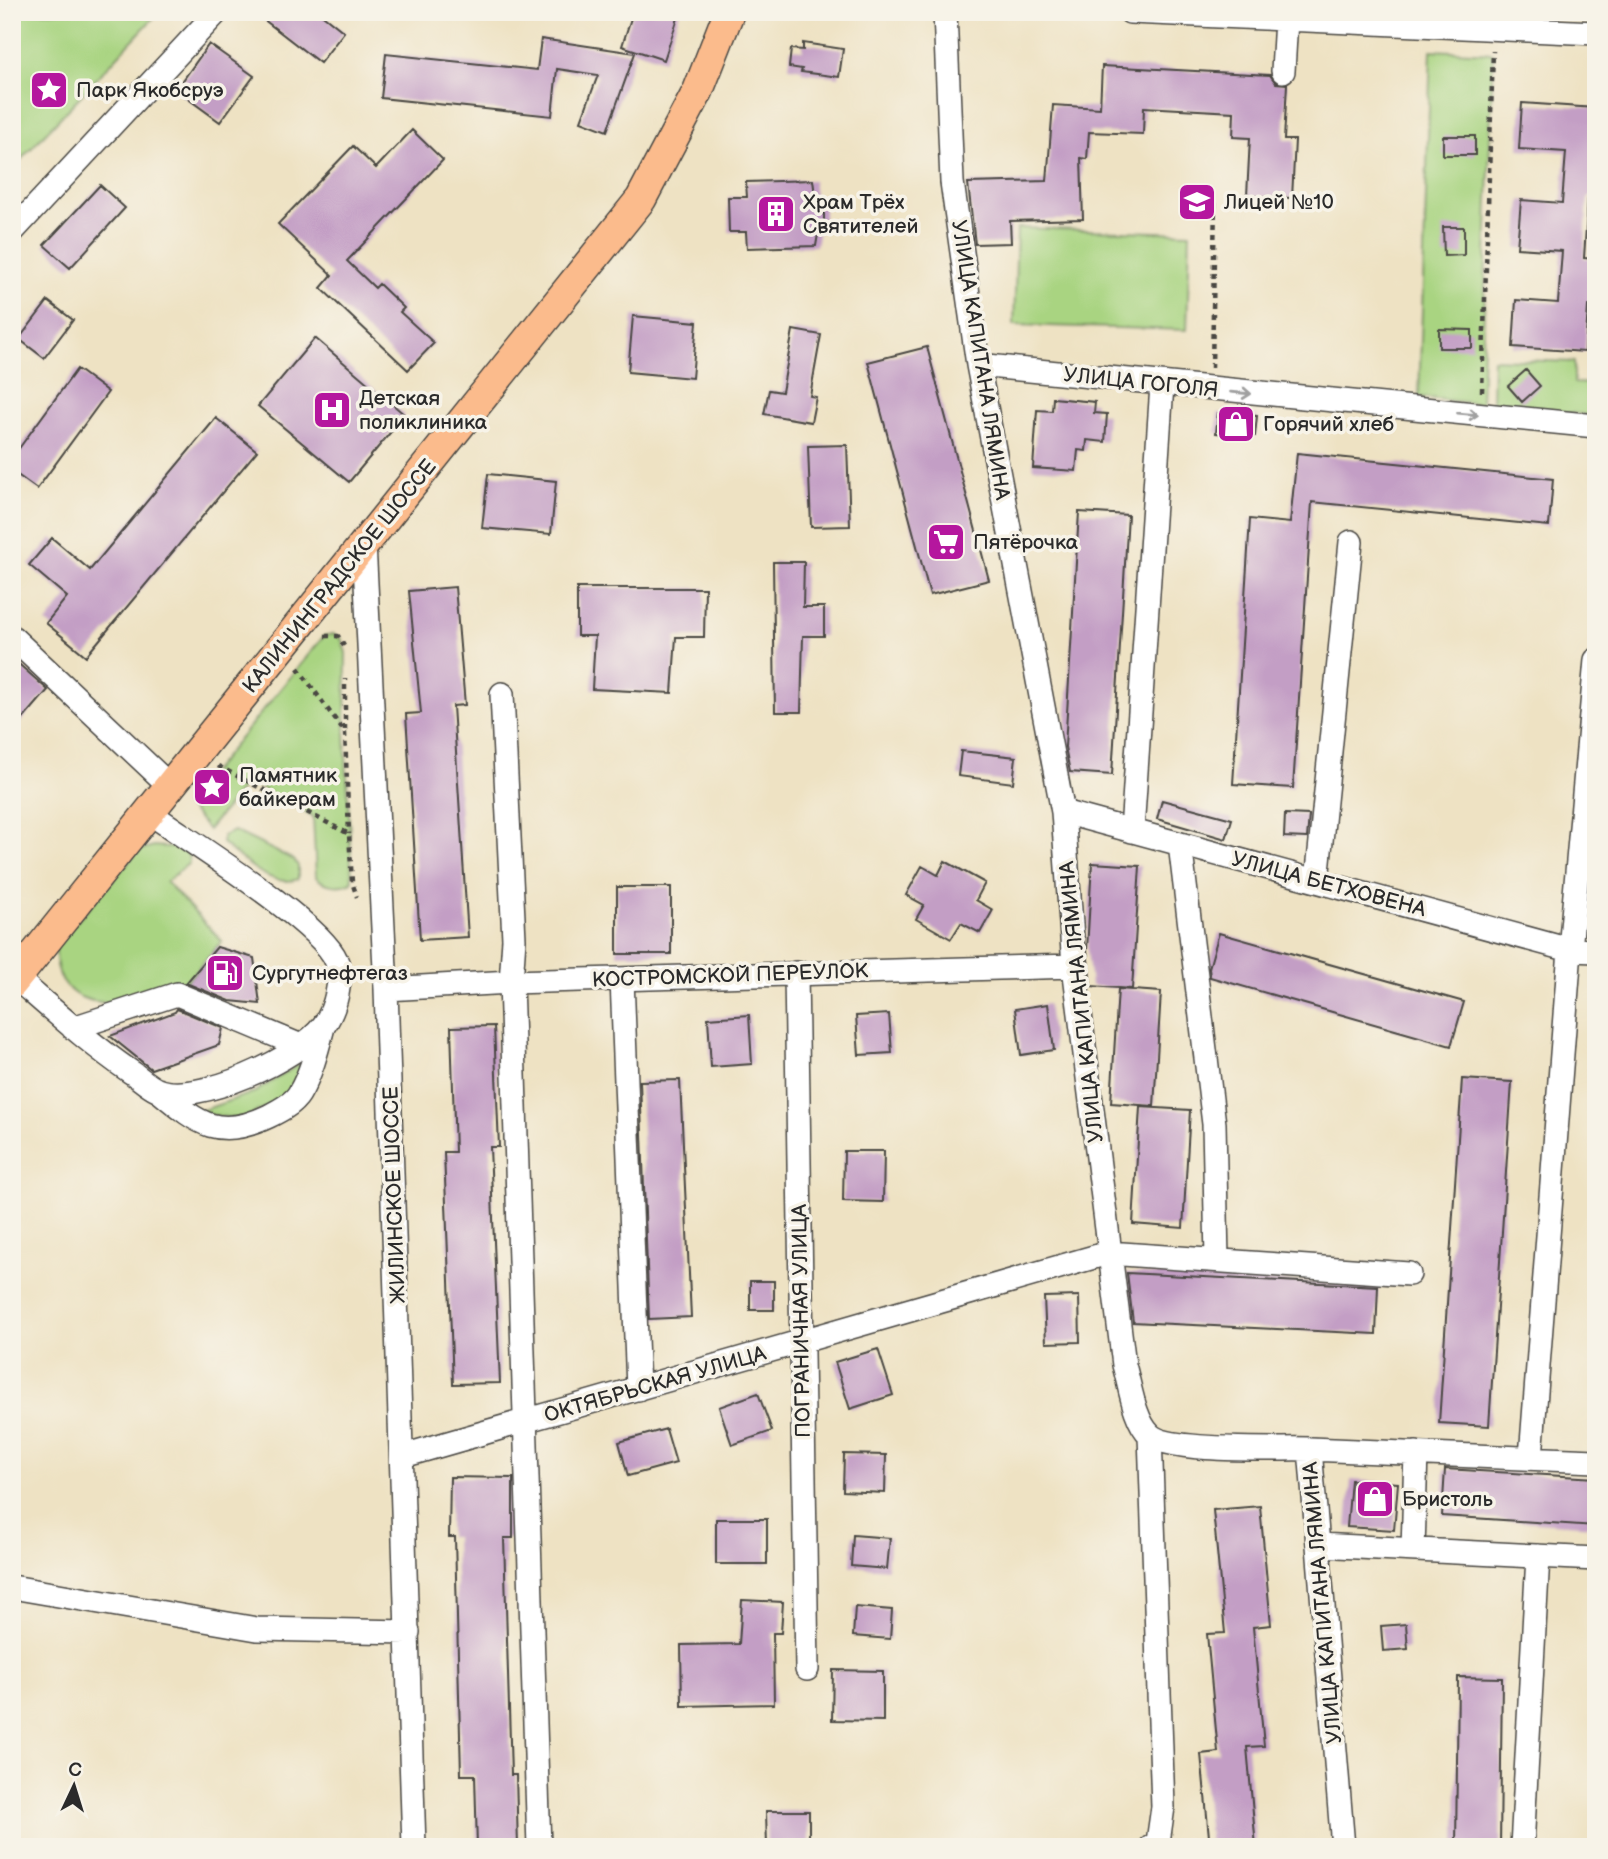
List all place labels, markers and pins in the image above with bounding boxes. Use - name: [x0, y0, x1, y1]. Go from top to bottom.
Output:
- place icon: Парк Якобсруэ: [28, 69, 70, 111]
- place label: Парк Якобсруэ: [76, 78, 224, 103]
- school or university icon: Лицей №10: [1176, 181, 1218, 223]
- place label: Храм Трёх Святителей: [803, 190, 918, 239]
- place label: Лицей №10: [1223, 190, 1334, 215]
- building icon: Храм Трёх Святителей: [755, 193, 797, 235]
- place label: Детская поликлиника: [359, 386, 488, 435]
- hospital icon: Детская поликлиника: [311, 389, 353, 431]
- shop icon: Горячий хлеб: [1215, 403, 1257, 445]
- place label: Горячий хлеб: [1263, 412, 1394, 437]
- supermarket icon: Пятёрочка: [925, 521, 967, 563]
- place label: Пятёрочка: [973, 530, 1079, 555]
- place label: Памятник байкерам: [239, 763, 337, 812]
- place icon: Памятник байкерам: [191, 766, 233, 808]
- fuel station icon: Сургутнефтегаз: [204, 952, 246, 994]
- place label: Сургутнефтегаз: [252, 961, 408, 986]
- shop icon: Бристоль: [1354, 1478, 1396, 1520]
- place label: Бристоль: [1402, 1487, 1493, 1512]

